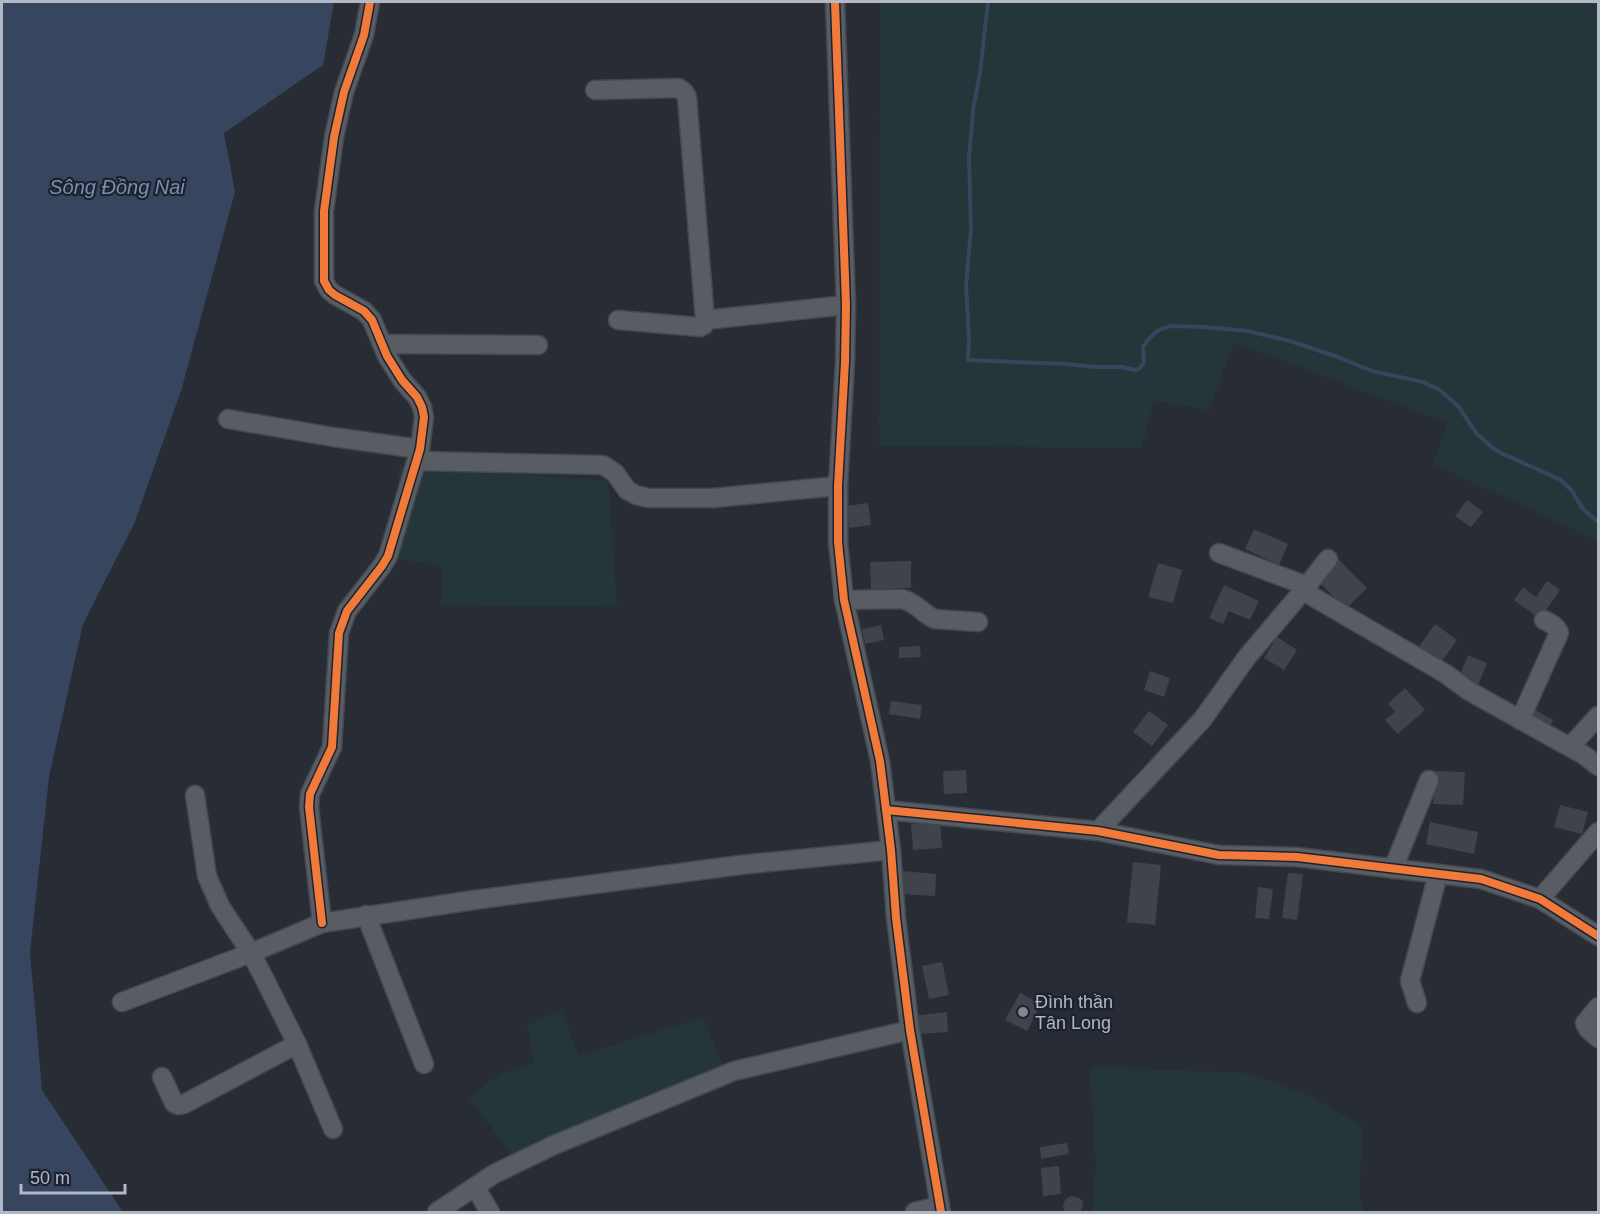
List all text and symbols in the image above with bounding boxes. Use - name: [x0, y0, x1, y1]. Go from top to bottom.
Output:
- water label: Sông Đồng Nai: [49, 176, 185, 198]
- place label: Đình thần Tân Long: [1035, 992, 1113, 1033]
- marker: Đình thần Tân Long: [1016, 1005, 1030, 1019]
- scale bar: [21, 1157, 124, 1195]
- text: 50 m: [30, 1168, 70, 1188]

